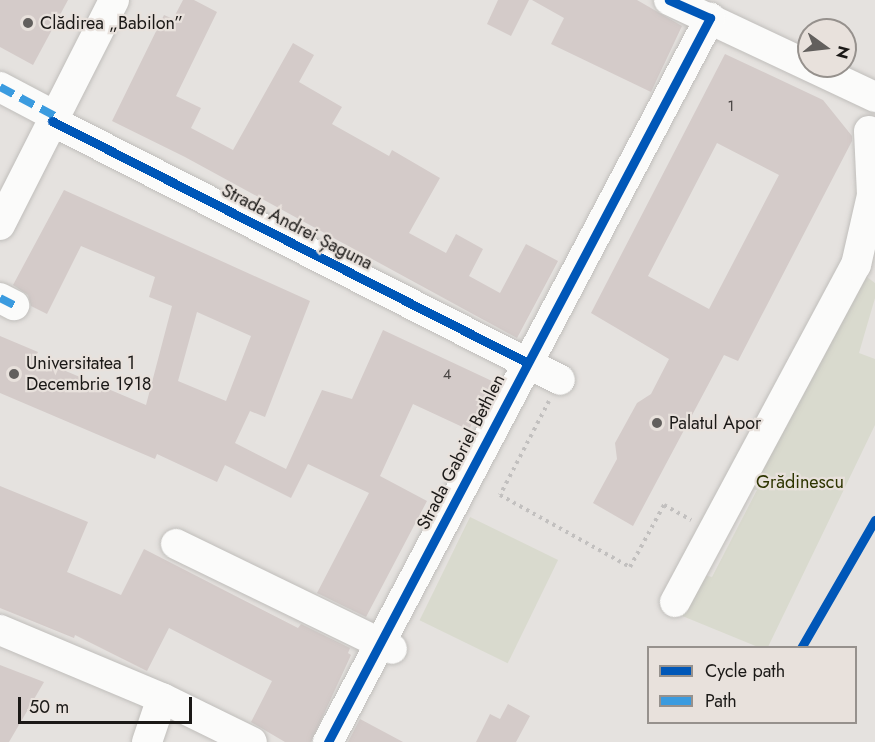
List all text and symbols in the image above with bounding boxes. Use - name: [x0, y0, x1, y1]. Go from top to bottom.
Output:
- place label: Clădirea „Babilon”: [40, 12, 183, 34]
- marker: Clădirea „Babilon”: [21, 16, 35, 30]
- north arrow: [797, 18, 857, 78]
- text: N: [830, 43, 856, 61]
- house number: 1: [728, 98, 734, 116]
- street label: Strada Andrei Șaguna: [218, 180, 376, 274]
- place label: Universitatea 1 Decembrie 1918: [26, 353, 152, 395]
- house number: 4: [443, 366, 451, 384]
- marker: Universitatea 1 Decembrie 1918: [7, 367, 21, 381]
- street label: Strada Gabriel Bethlen: [412, 371, 510, 533]
- place label: Palatul Apor: [669, 412, 761, 434]
- marker: Palatul Apor: [650, 416, 664, 430]
- park label: Grădinescu: [756, 471, 844, 493]
- legend: [647, 646, 857, 724]
- text: Cycle path: [705, 658, 785, 684]
- scale bar: [21, 685, 195, 723]
- text: Path: [705, 688, 737, 714]
- text: 50 m: [29, 694, 69, 720]

